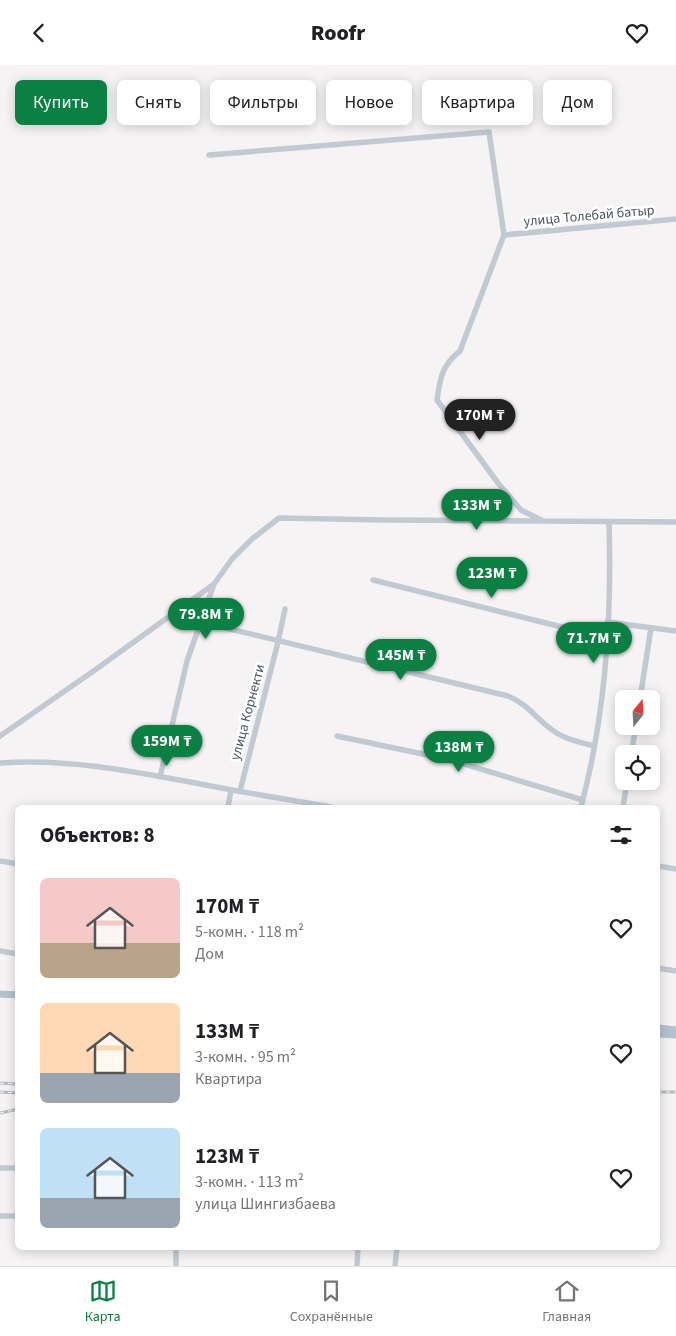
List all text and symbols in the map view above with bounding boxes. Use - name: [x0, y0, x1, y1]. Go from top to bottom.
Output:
- text: Roofr: [311, 17, 365, 49]
- icon: back: [25, 19, 53, 47]
- icon: heart: [623, 19, 651, 47]
- chip: Купить: [15, 80, 107, 125]
- chip: Снять: [117, 80, 200, 125]
- chip: Фильтры: [210, 80, 316, 125]
- chip: Новое: [326, 80, 412, 125]
- chip: Квартира: [422, 80, 533, 125]
- chip: Дом: [543, 80, 612, 125]
- street label: улица Толебай батыр: [523, 200, 656, 232]
- pin: 170M ₸: [439, 399, 521, 441]
- text: 170M ₸: [455, 404, 505, 426]
- pin: 133M ₸: [436, 489, 518, 531]
- text: 133M ₸: [452, 494, 502, 516]
- pin: 123M ₸: [451, 557, 533, 599]
- text: 123M ₸: [467, 562, 517, 584]
- pin: 79.8M ₸: [160, 597, 252, 640]
- text: 79.8M ₸: [179, 603, 233, 625]
- pin: 71.7M ₸: [548, 621, 640, 664]
- text: 71.7M ₸: [567, 627, 621, 649]
- pin: 145M ₸: [360, 639, 442, 681]
- text: 145M ₸: [376, 644, 426, 666]
- street label: улица Корнекти: [226, 662, 270, 763]
- north arrow: [615, 690, 660, 735]
- map controls: [615, 690, 660, 790]
- pin: 159M ₸: [126, 725, 208, 767]
- text: 159M ₸: [142, 730, 192, 752]
- pin: 138M ₸: [418, 731, 500, 773]
- text: 138M ₸: [434, 736, 484, 758]
- button: locate: [615, 745, 660, 790]
- text: Объектов: 8: [40, 820, 155, 850]
- icon: filters: [607, 821, 635, 849]
- text: 170M ₸: [195, 891, 260, 921]
- icon: home: [80, 898, 140, 958]
- icon: heart: [607, 914, 635, 942]
- text: 5-комн. · 118 m²: [195, 921, 304, 943]
- text: Дом: [195, 943, 224, 965]
- text: 133M ₸: [195, 1016, 260, 1046]
- icon: home: [80, 1023, 140, 1083]
- icon: heart: [607, 1039, 635, 1067]
- text: 3-комн. · 95 m²: [195, 1046, 296, 1068]
- text: Квартира: [195, 1068, 262, 1090]
- text: 123M ₸: [195, 1141, 260, 1171]
- icon: home: [80, 1148, 140, 1208]
- icon: heart: [607, 1164, 635, 1192]
- text: 3-комн. · 113 m²: [195, 1171, 304, 1193]
- text: улица Шингизбаева: [195, 1193, 336, 1215]
- tab: Карта: [85, 1277, 121, 1327]
- tab: Сохранённые: [290, 1277, 373, 1327]
- tab: Главная: [542, 1277, 591, 1327]

